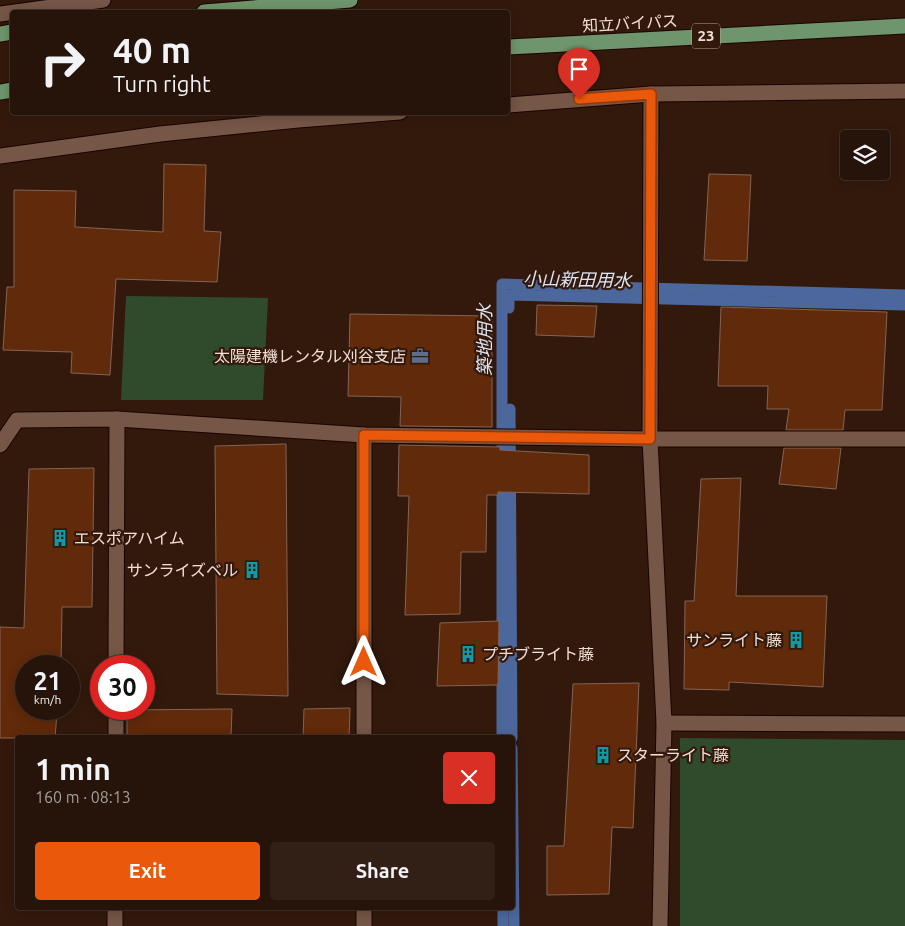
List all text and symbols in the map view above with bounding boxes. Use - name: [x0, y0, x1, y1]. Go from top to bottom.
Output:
- street label: 知立バイパス: [582, 12, 678, 34]
- road number: 23: [692, 24, 720, 48]
- icon: right: [30, 30, 95, 95]
- text: 40 m: [113, 30, 191, 70]
- pin: [558, 48, 600, 99]
- icon: arrive: [565, 55, 593, 83]
- text: Turn right: [113, 71, 211, 96]
- map controls: [840, 130, 890, 180]
- button: layers: [840, 130, 890, 180]
- water label: 小山新田用水: [523, 268, 633, 290]
- water label: 築地用水: [474, 302, 494, 376]
- office icon: 太陽建機レンタル刈谷支店: [410, 346, 430, 366]
- place label: 太陽建機レンタル刈谷支店: [214, 347, 406, 365]
- building icon: エスポアハイム: [50, 528, 70, 548]
- place label: エスポアハイム: [74, 529, 185, 547]
- building icon: サンライズベル: [242, 560, 262, 580]
- place label: サンライズベル: [126, 561, 238, 579]
- building icon: サンライト藤: [786, 630, 806, 650]
- place label: サンライト藤: [686, 631, 782, 649]
- position arrow: [337, 635, 389, 687]
- building icon: プチブライト藤: [458, 644, 478, 664]
- place label: プチブライト藤: [482, 645, 594, 663]
- speed limit sign: 30: [90, 655, 155, 720]
- text: 21: [33, 667, 62, 695]
- text: km/h: [34, 693, 61, 706]
- building icon: スターライト藤: [593, 745, 613, 765]
- place label: スターライト藤: [617, 746, 729, 764]
- text: 1 min: [35, 752, 111, 786]
- button: close: [443, 752, 495, 804]
- text: 160 m · 08:13: [35, 788, 131, 806]
- button: Exit: [35, 842, 260, 900]
- button: Share: [270, 842, 495, 900]

